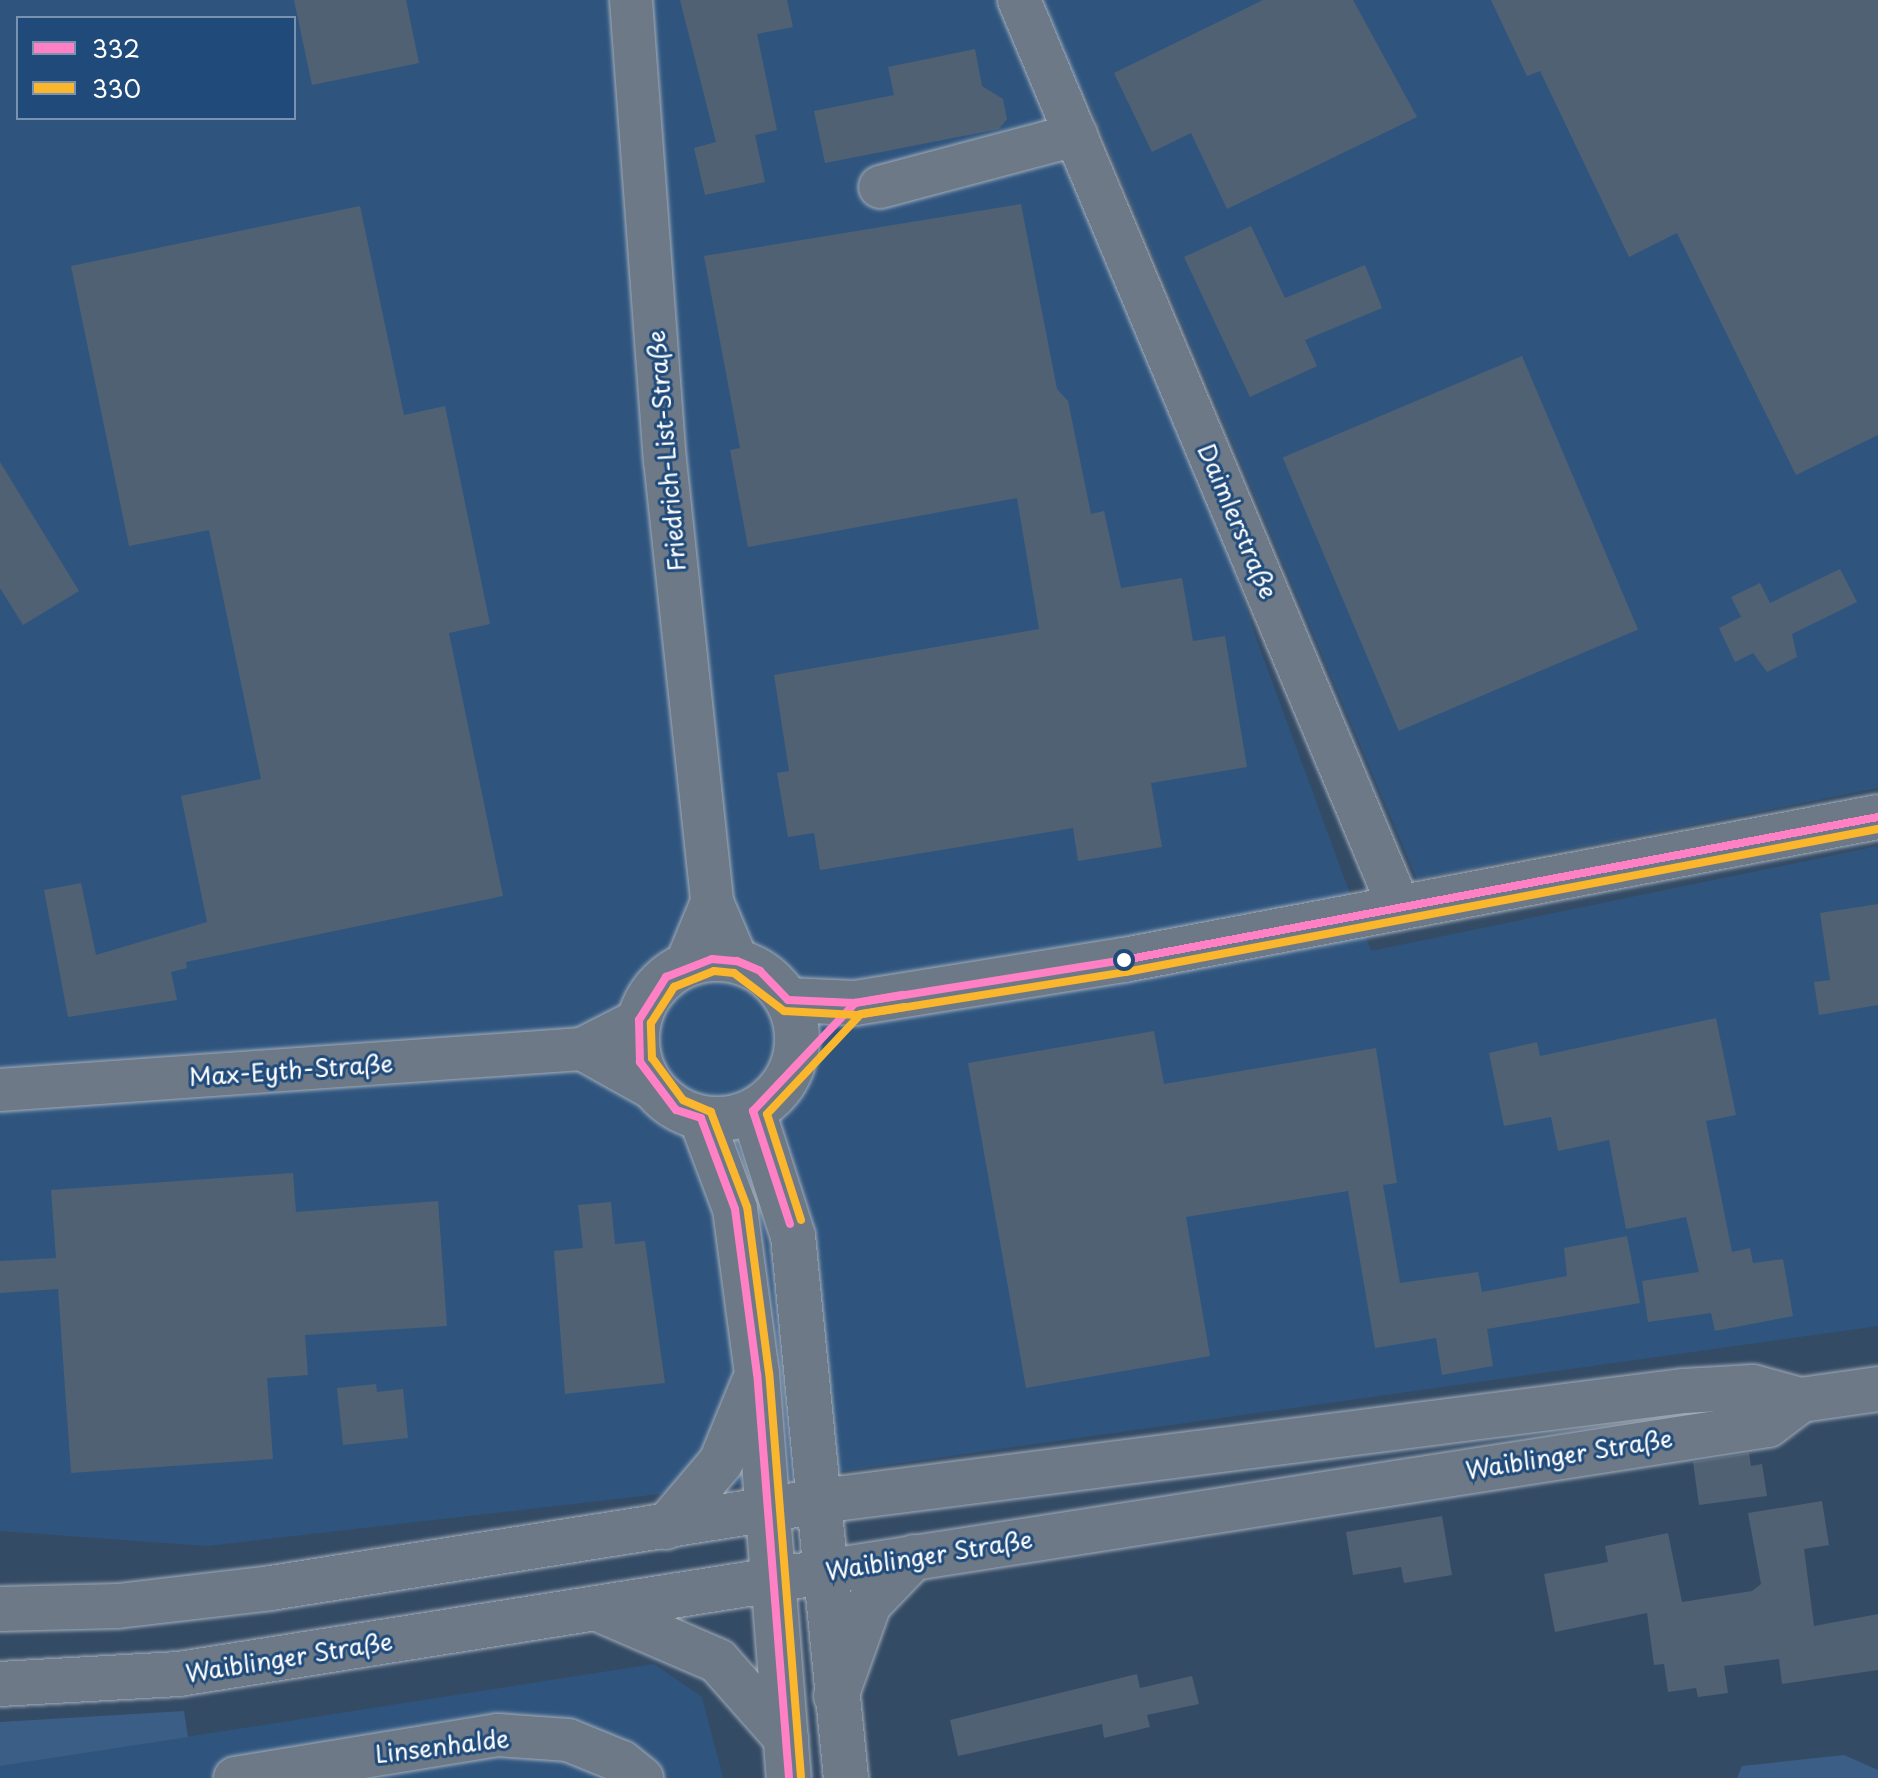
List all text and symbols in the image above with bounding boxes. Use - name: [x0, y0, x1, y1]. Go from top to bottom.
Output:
- legend: [16, 16, 296, 120]
- text: 332: [92, 30, 140, 66]
- text: 330: [92, 70, 141, 106]
- street label: Friedrich-List-Straße: [641, 329, 691, 573]
- street label: Daimlerstraße: [1192, 439, 1284, 603]
- unlabelled marker: [1116, 952, 1132, 968]
- street label: Max-Eyth-Straße: [188, 1048, 394, 1092]
- street label: Waiblinger Straße: [1463, 1423, 1675, 1485]
- street label: Waiblinger Straße: [823, 1524, 1035, 1586]
- street label: Waiblinger Straße: [183, 1626, 395, 1688]
- street label: Linsenhalde: [373, 1723, 511, 1769]

